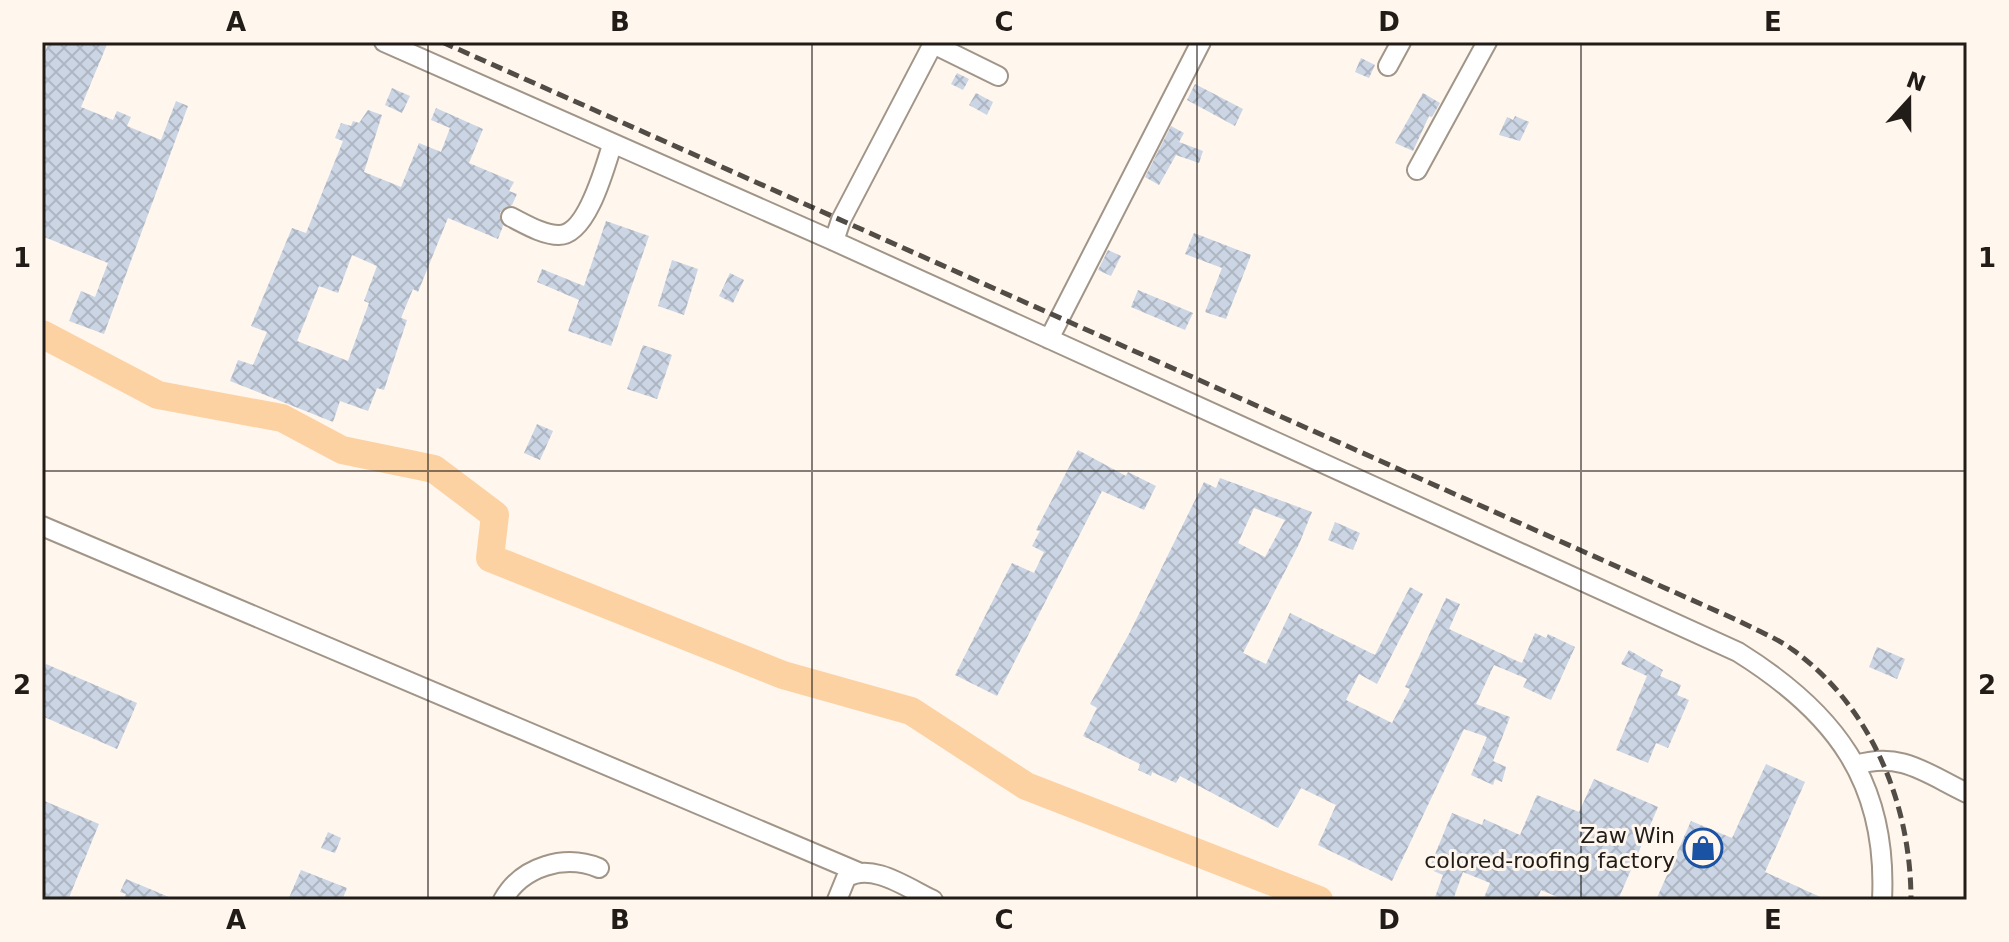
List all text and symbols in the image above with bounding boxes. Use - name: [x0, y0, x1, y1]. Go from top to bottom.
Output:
- text: A: [226, 7, 246, 37]
- text: B: [610, 7, 630, 37]
- text: C: [994, 7, 1014, 37]
- text: D: [1378, 7, 1400, 37]
- text: E: [1764, 7, 1782, 37]
- north arrow: [1869, 60, 1949, 140]
- text: N: [1903, 67, 1929, 97]
- text: 1: [13, 243, 31, 273]
- text: 1: [1978, 243, 1996, 273]
- text: 2: [13, 670, 31, 700]
- text: 2: [1978, 670, 1996, 700]
- place label: Zaw Win colored-roofing factory: [1424, 823, 1675, 873]
- shop icon: Zaw Win colored-roofing factory: [1682, 827, 1724, 869]
- text: A: [226, 905, 246, 935]
- text: B: [610, 905, 630, 935]
- text: C: [994, 905, 1014, 935]
- text: D: [1378, 905, 1400, 935]
- text: E: [1764, 905, 1782, 935]

